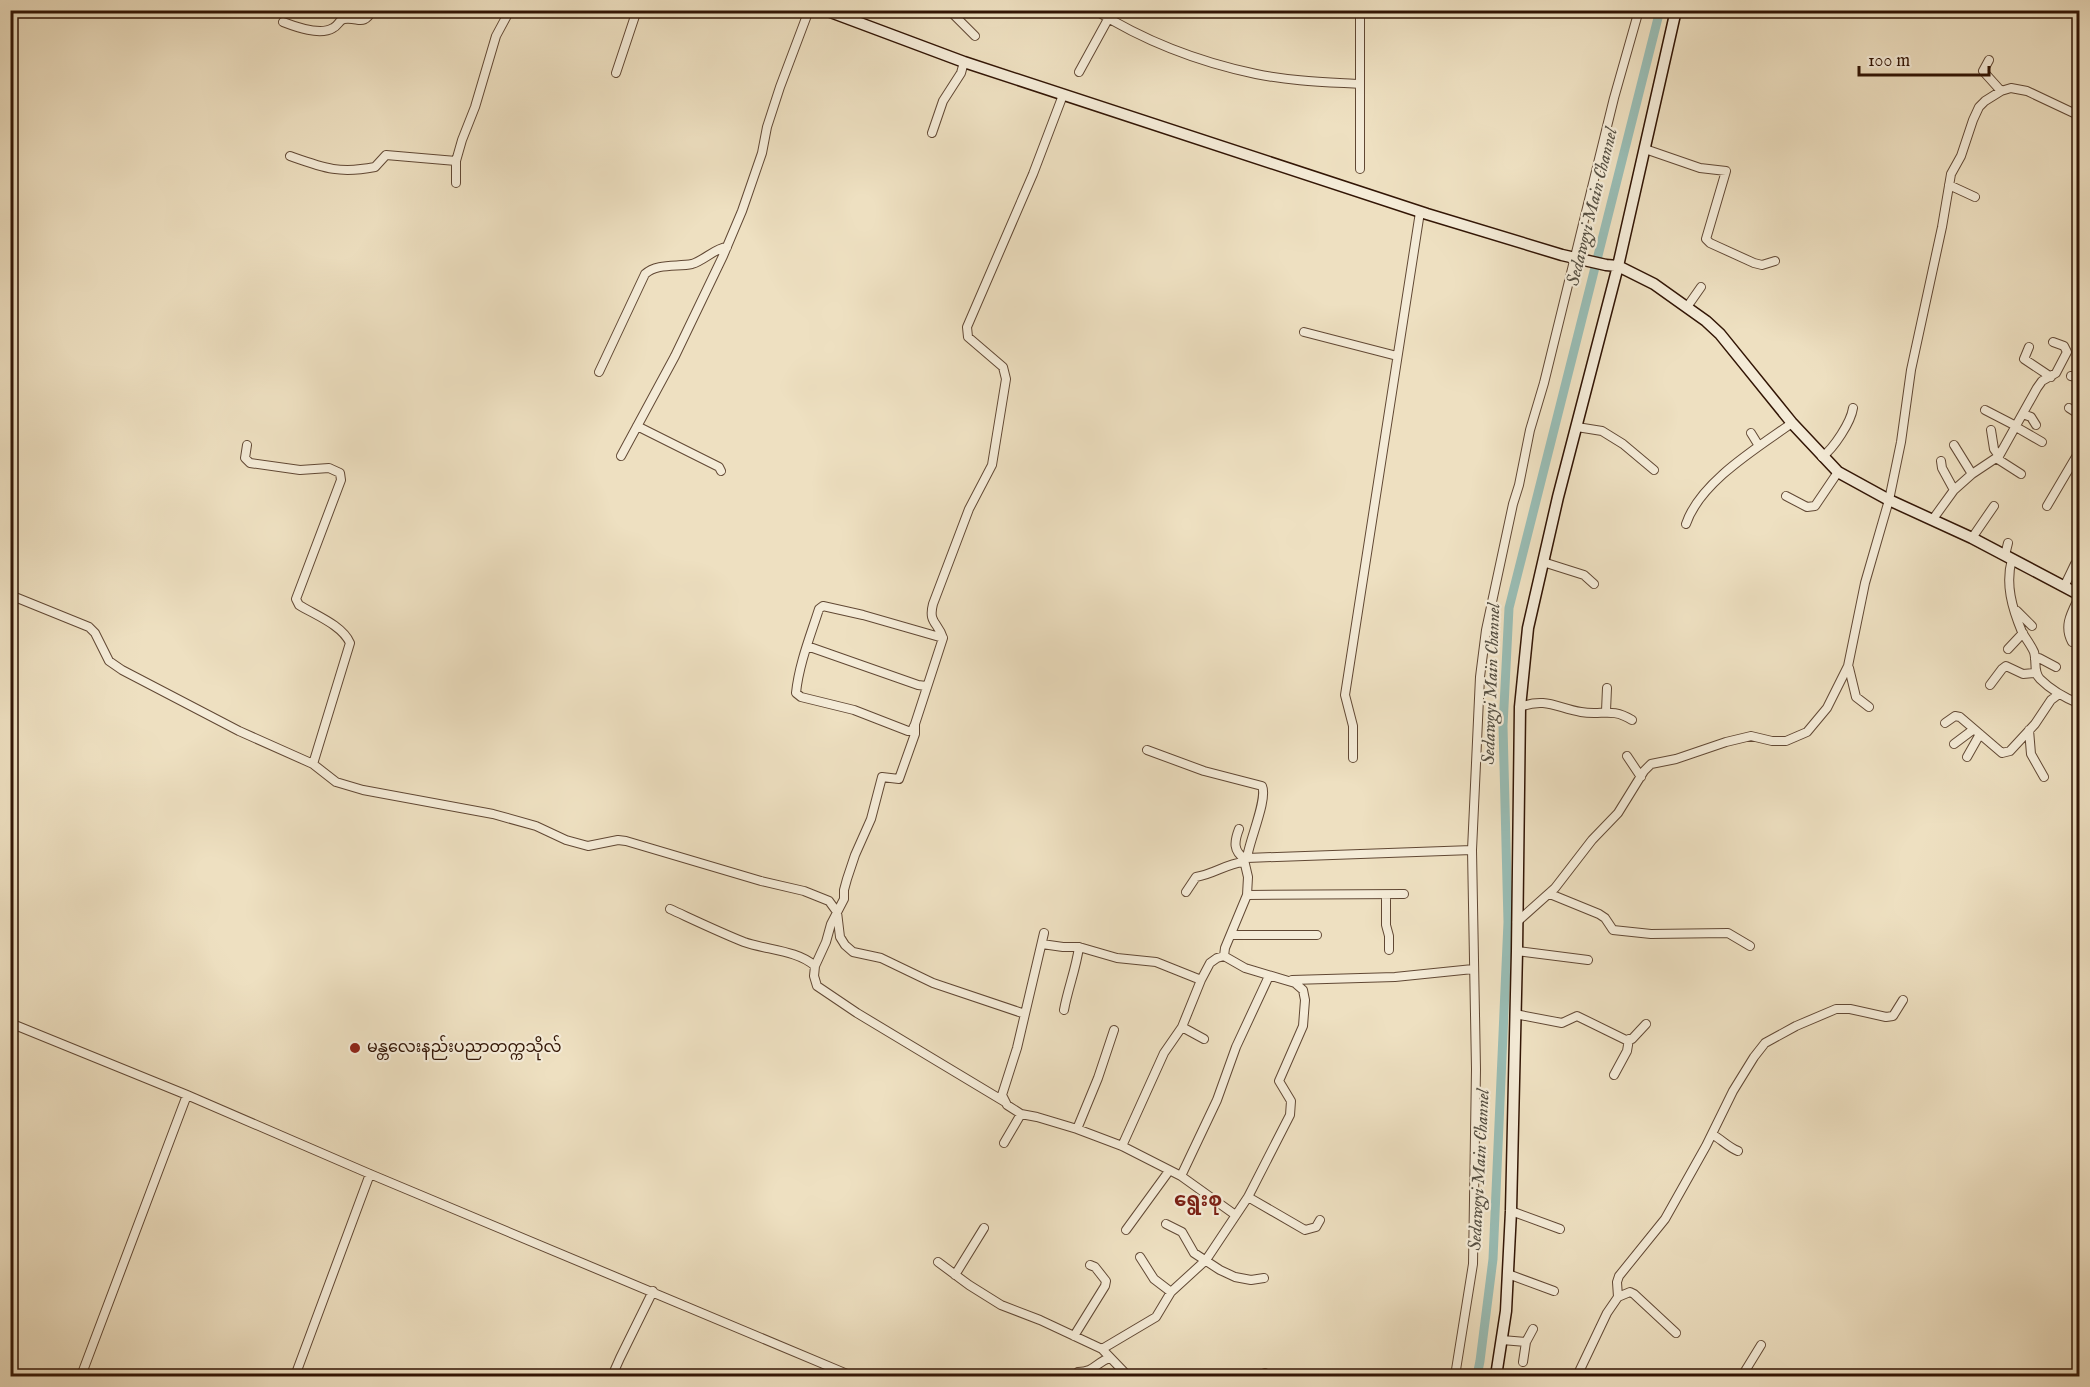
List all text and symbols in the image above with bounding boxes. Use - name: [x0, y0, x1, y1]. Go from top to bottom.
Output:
- scale bar: [1859, 39, 1990, 77]
- text: 100 m: [1868, 50, 1910, 73]
- water label: Sedawgyi Main Channel: [1562, 124, 1624, 288]
- water label: Sedawgyi Main Channel: [1478, 601, 1506, 765]
- place label: မန္တလေးနည်းပညာတက္ကသိုလ်: [367, 1035, 562, 1061]
- marker: မန္တလေးနည်းပညာတက္ကသိုလ်: [348, 1041, 362, 1055]
- water label: Sedawgyi Main Channel: [1464, 1087, 1496, 1251]
- district label: ရွေးစု: [1174, 1188, 1222, 1215]

